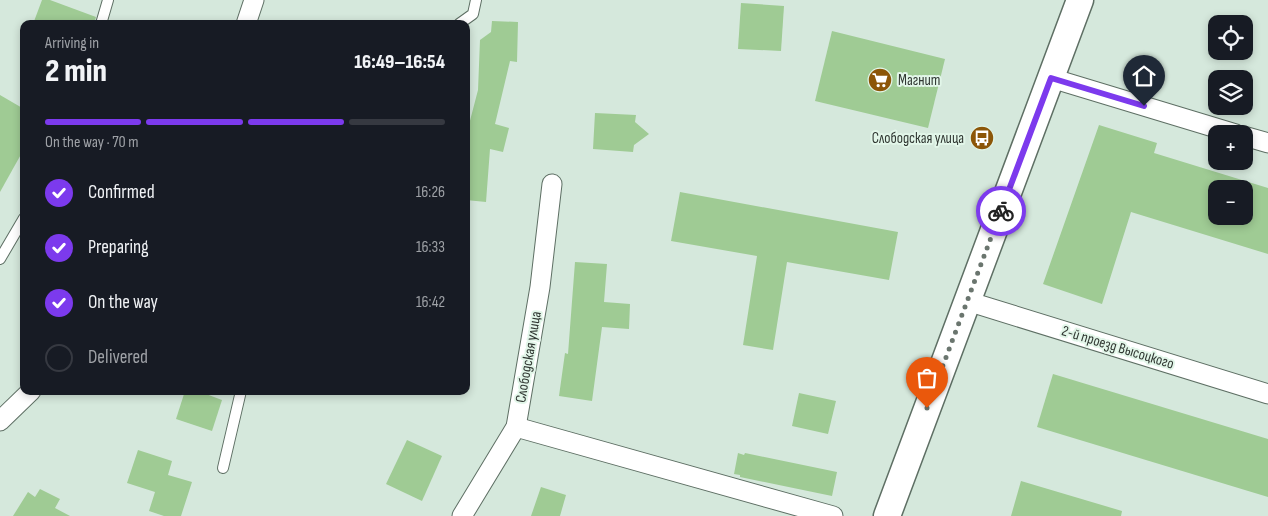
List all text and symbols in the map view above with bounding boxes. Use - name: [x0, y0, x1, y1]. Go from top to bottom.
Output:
- map controls: [1208, 15, 1253, 225]
- button: locate: [1208, 15, 1253, 60]
- text: Arriving in: [45, 34, 99, 53]
- text: 16:49–16:54: [354, 51, 445, 74]
- text: 2 min: [45, 52, 107, 91]
- pin: [1123, 55, 1165, 106]
- icon: home: [1130, 62, 1158, 90]
- supermarket icon: Магнит: [867, 67, 893, 93]
- button: layers: [1208, 70, 1253, 115]
- place label: Магнит: [898, 71, 940, 90]
- bus stop icon: Слободская улица: [969, 125, 995, 151]
- button: +: [1208, 125, 1253, 170]
- place label: Слободская улица: [872, 129, 964, 148]
- text: On the way · 70 m: [45, 133, 138, 152]
- icon: check: [45, 179, 73, 207]
- button: −: [1208, 180, 1253, 225]
- text: Confirmed: [88, 181, 155, 204]
- text: 16:26: [416, 183, 445, 202]
- courier: [976, 186, 1026, 236]
- icon: bike: [987, 197, 1015, 225]
- icon: check: [45, 234, 73, 262]
- text: Preparing: [88, 236, 149, 259]
- text: 16:33: [416, 238, 445, 257]
- icon: check: [45, 289, 73, 317]
- text: On the way: [88, 291, 158, 314]
- text: 16:42: [416, 293, 445, 312]
- street label: Слободская улица: [511, 310, 546, 404]
- street label: 2-й проезд Высоцкого: [1059, 321, 1176, 374]
- text: Delivered: [88, 346, 148, 369]
- pin: [906, 357, 948, 408]
- icon: bag: [913, 364, 941, 392]

